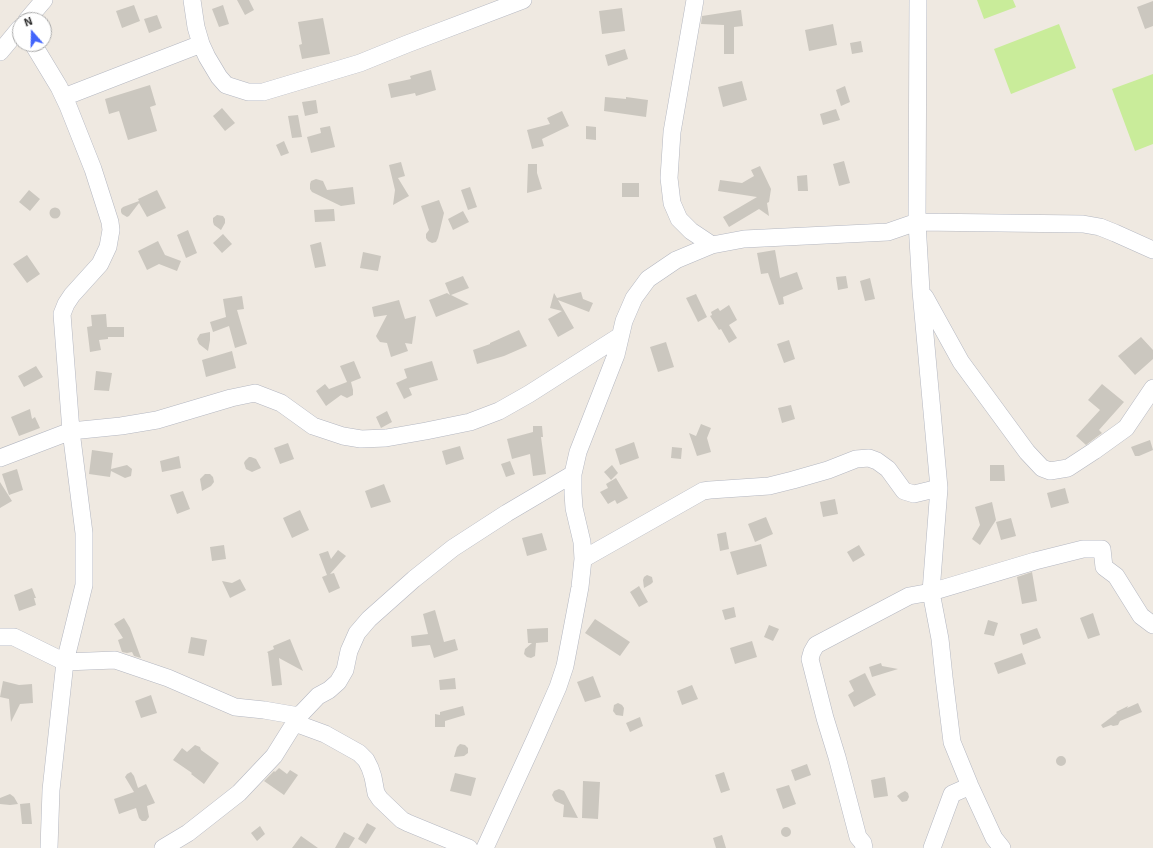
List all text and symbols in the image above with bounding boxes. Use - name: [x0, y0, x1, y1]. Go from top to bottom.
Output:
- north arrow: [12, 12, 52, 52]
- text: N: [22, 14, 34, 29]

